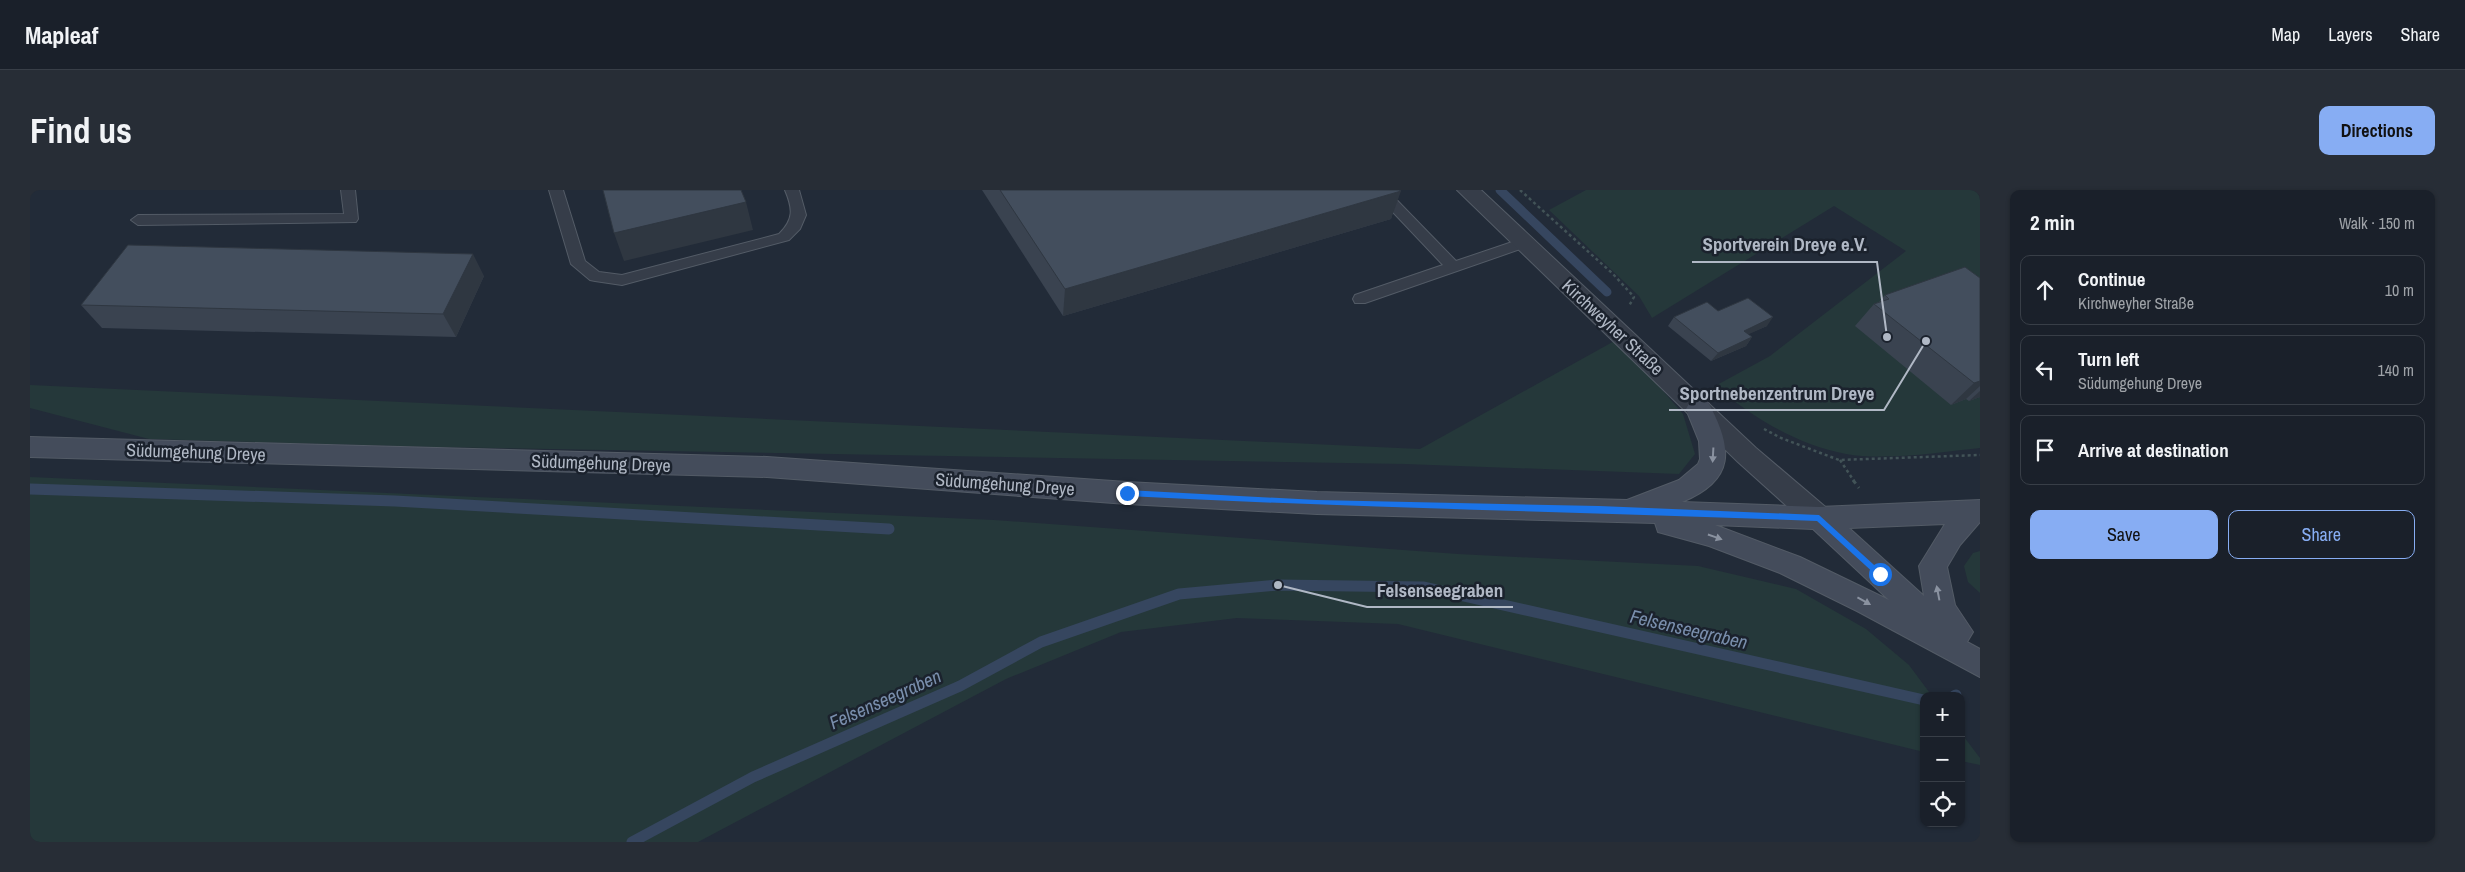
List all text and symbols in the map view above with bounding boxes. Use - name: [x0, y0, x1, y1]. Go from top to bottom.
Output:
- text: Mapleaf: [25, 19, 98, 51]
- text: Map: [2272, 22, 2300, 47]
- text: Layers: [2328, 22, 2373, 47]
- text: Share: [2401, 22, 2440, 47]
- button: Directions: [2319, 106, 2435, 155]
- text: Find us: [30, 107, 132, 154]
- text: 2 min: [2030, 208, 2075, 237]
- text: Walk · 150 m: [2339, 212, 2415, 234]
- callout: Sportverein Dreye e.V.: [1692, 228, 1877, 262]
- text: Sportverein Dreye e.V.: [1703, 231, 1867, 257]
- text: Continue: [2078, 266, 2146, 292]
- street label: Kirchweyher Straße: [1557, 273, 1669, 381]
- icon: ahead: [2031, 276, 2059, 304]
- text: 10 m: [2385, 279, 2414, 301]
- text: Kirchweyher Straße: [2078, 292, 2194, 314]
- text: Turn left: [2078, 346, 2139, 372]
- icon: left: [2031, 356, 2059, 384]
- text: 140 m: [2378, 359, 2414, 381]
- text: Südumgehung Dreye: [2078, 372, 2202, 394]
- callout: Sportnebenzentrum Dreye: [1669, 376, 1884, 410]
- text: Sportnebenzentrum Dreye: [1680, 380, 1875, 406]
- icon: arrive: [2031, 436, 2059, 464]
- street label: Südumgehung Dreye: [126, 437, 266, 467]
- text: Arrive at destination: [2078, 437, 2229, 463]
- one-way arrow: [1708, 447, 1716, 463]
- street label: Südumgehung Dreye: [531, 448, 671, 478]
- street label: Südumgehung Dreye: [935, 467, 1075, 501]
- route end: [1116, 482, 1139, 505]
- button: Save: [2030, 510, 2218, 559]
- button: Share: [2228, 510, 2415, 559]
- one-way arrow: [1707, 534, 1722, 541]
- route start: [1869, 563, 1892, 586]
- callout: Felsenseegraben: [1367, 573, 1513, 607]
- text: Felsenseegraben: [1377, 577, 1503, 603]
- one-way arrow: [1934, 586, 1942, 601]
- one-way arrow: [1857, 596, 1870, 605]
- water label: Felsenseegraben: [1628, 603, 1750, 655]
- water label: Felsenseegraben: [825, 663, 945, 735]
- map controls: [1920, 692, 1965, 827]
- button: +: [1920, 692, 1965, 737]
- button: −: [1920, 737, 1965, 782]
- button: locate: [1920, 782, 1965, 827]

